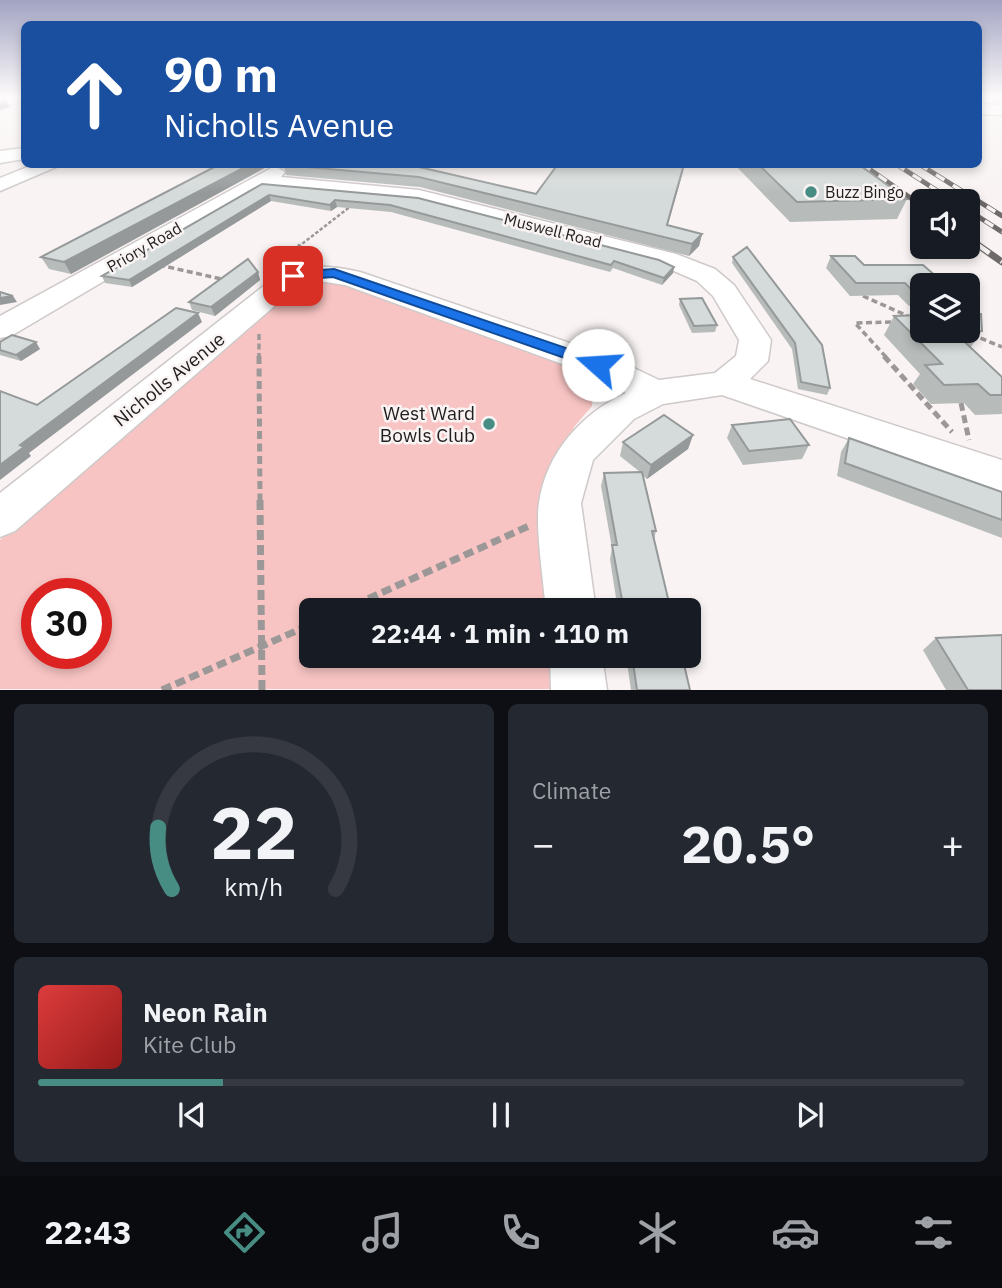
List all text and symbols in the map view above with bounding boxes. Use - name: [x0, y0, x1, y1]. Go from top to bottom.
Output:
- text: 90 m: [164, 42, 278, 105]
- icon: ahead: [49, 49, 140, 140]
- text: Nicholls Avenue: [164, 104, 394, 146]
- place label: Buzz Bingo: [825, 182, 904, 202]
- marker: Buzz Bingo: [803, 184, 819, 200]
- map controls: [910, 189, 980, 343]
- button: sound: [910, 189, 980, 259]
- street label: Muswell Road: [502, 208, 604, 252]
- street label: Priory Road: [103, 218, 185, 276]
- pin: [263, 246, 323, 306]
- icon: arrive: [274, 257, 312, 295]
- button: layers: [910, 273, 980, 343]
- street label: Nicholls Avenue: [108, 327, 230, 431]
- position arrow: [561, 328, 635, 402]
- place label: West Ward Bowls Club: [380, 401, 475, 447]
- marker: West Ward Bowls Club: [481, 416, 497, 432]
- speed limit sign: 30: [21, 578, 112, 669]
- text: 22:44 · 1 min · 110 m: [371, 616, 629, 650]
- text: Climate: [532, 775, 611, 805]
- text: 22: [210, 785, 298, 880]
- text: 20.5°: [681, 810, 815, 877]
- text: −: [532, 819, 555, 868]
- text: +: [941, 819, 964, 868]
- text: km/h: [225, 870, 283, 903]
- text: Neon Rain: [143, 995, 268, 1029]
- text: Kite Club: [143, 1029, 236, 1059]
- icon: previous: [173, 1096, 211, 1134]
- icon: pause: [482, 1096, 520, 1134]
- icon: next: [791, 1096, 829, 1134]
- icon: directions: [220, 1208, 269, 1257]
- icon: music: [358, 1208, 407, 1257]
- icon: phone: [496, 1208, 545, 1257]
- icon: climate: [633, 1208, 682, 1257]
- icon: car: [771, 1208, 820, 1257]
- icon: filters: [909, 1208, 958, 1257]
- text: 22:43: [44, 1211, 132, 1253]

